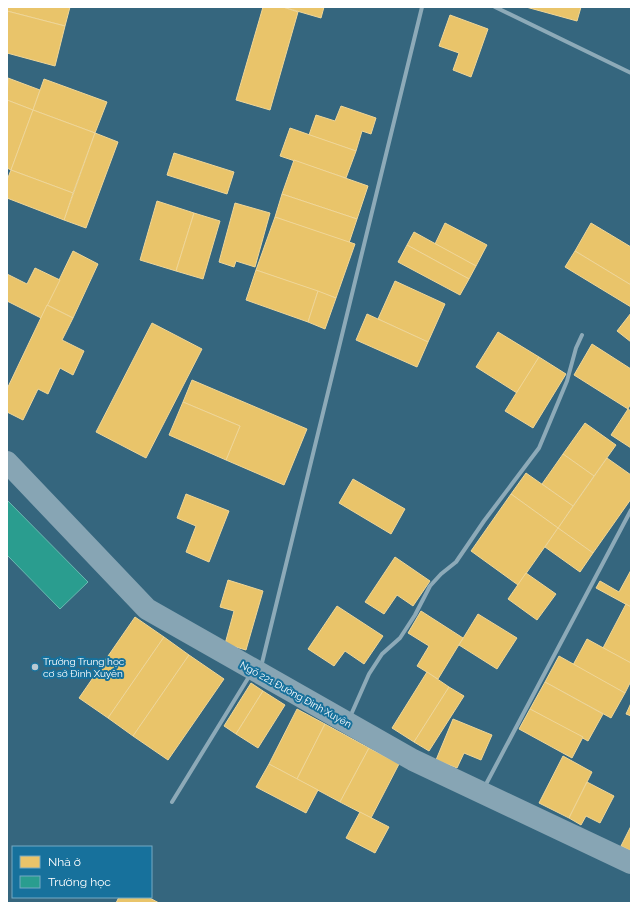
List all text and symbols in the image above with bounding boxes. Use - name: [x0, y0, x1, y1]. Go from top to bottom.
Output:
- place label: Trường Trung học cơ sở Đình Xuyên: [43, 656, 125, 679]
- street label: Ngõ 221 Đường Đình Xuyên: [238, 659, 354, 730]
- marker: Trường Trung học cơ sở Đình Xuyên: [30, 662, 40, 672]
- legend: [12, 846, 152, 898]
- text: Nhà ở: [48, 855, 81, 869]
- text: Trường học: [48, 875, 111, 889]

